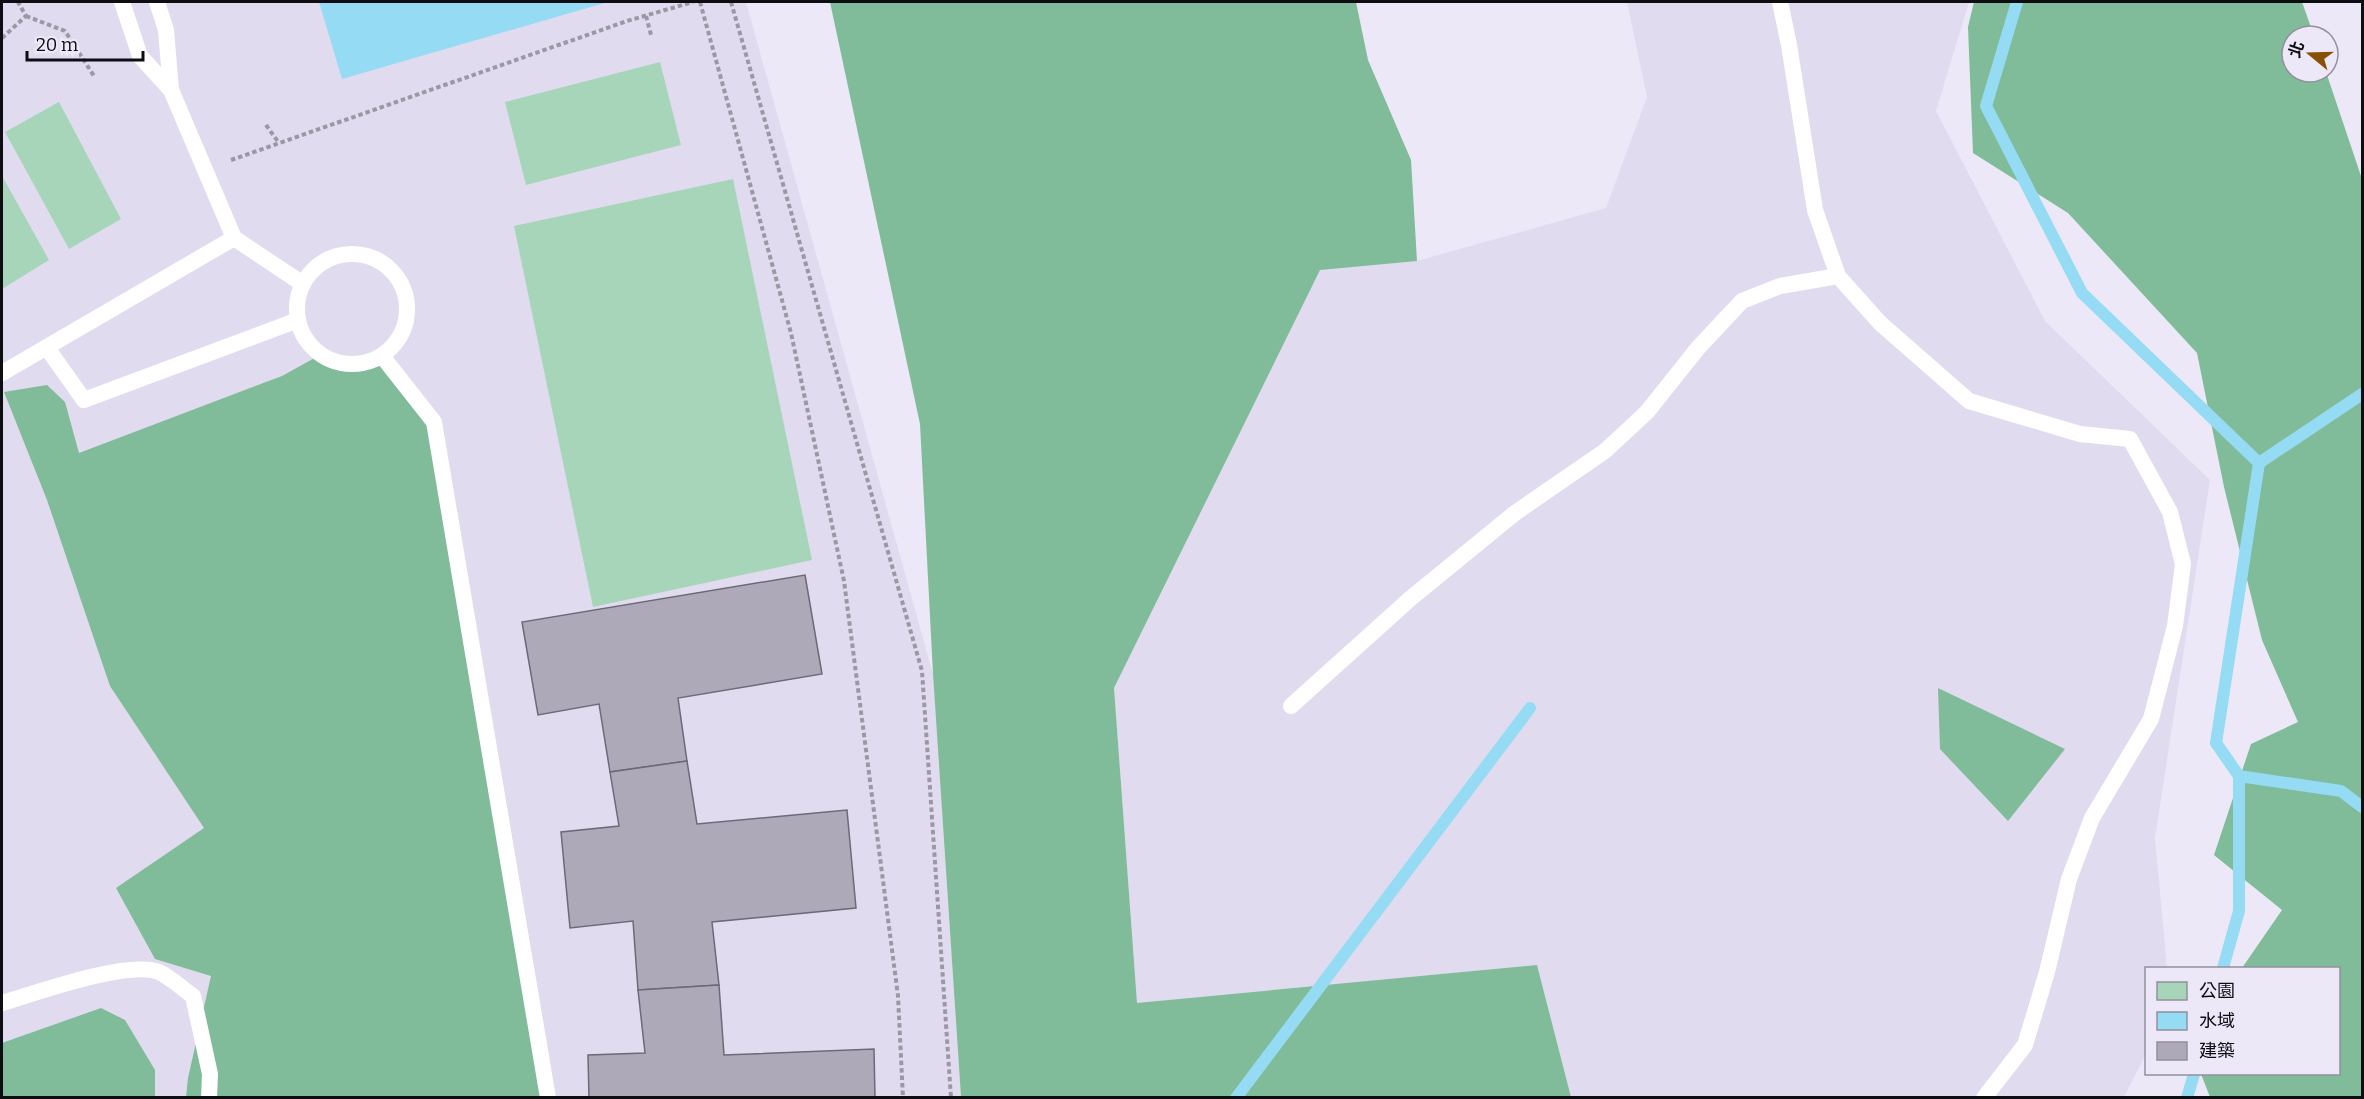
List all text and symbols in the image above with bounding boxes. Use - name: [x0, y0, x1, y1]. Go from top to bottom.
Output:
- scale bar: [27, 24, 142, 62]
- north arrow: [2280, 24, 2340, 84]
- text: 20 m: [36, 34, 78, 56]
- text: 北: [2285, 39, 2308, 60]
- legend: [2145, 967, 2340, 1075]
- text: 公園: [2199, 980, 2235, 1002]
- text: 水域: [2199, 1010, 2235, 1032]
- text: 建築: [2199, 1040, 2235, 1062]

